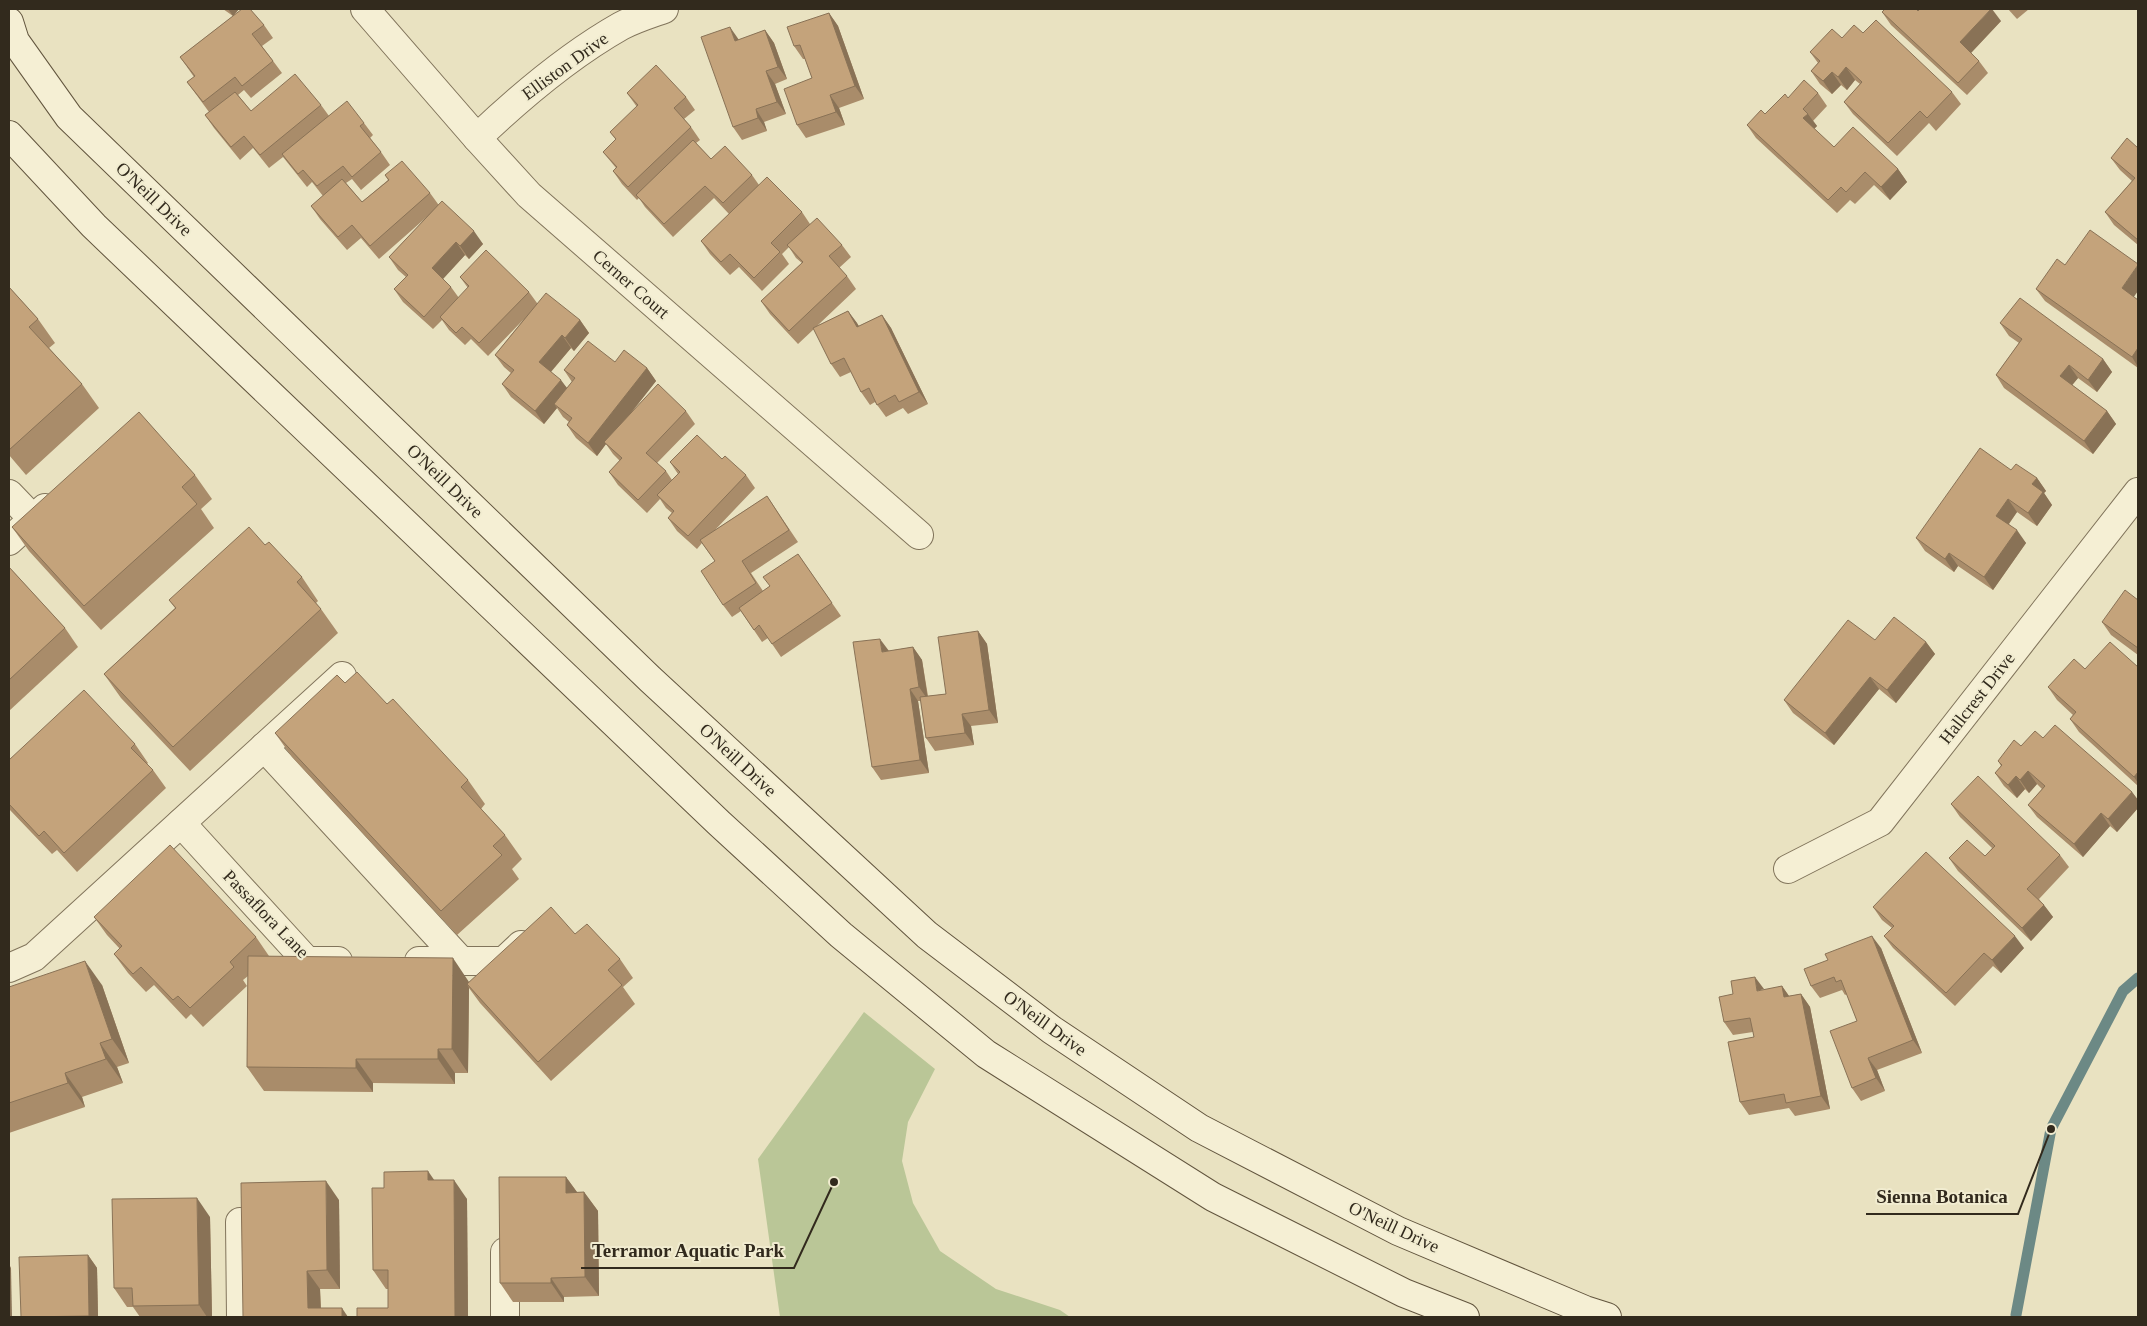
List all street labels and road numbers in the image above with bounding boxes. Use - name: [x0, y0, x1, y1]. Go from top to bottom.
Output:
- street label: Elliston Drive: [518, 28, 612, 104]
- street label: O'Neill Drive: [112, 158, 196, 240]
- street label: Cerner Court: [589, 245, 673, 323]
- street label: O'Neill Drive: [403, 440, 487, 522]
- street label: Hallcrest Drive: [1935, 648, 2019, 748]
- street label: O'Neill Drive: [695, 719, 781, 801]
- street label: Passaflora Lane: [219, 866, 313, 962]
- street label: O'Neill Drive: [1000, 986, 1090, 1060]
- street label: O'Neill Drive: [1345, 1197, 1443, 1257]

